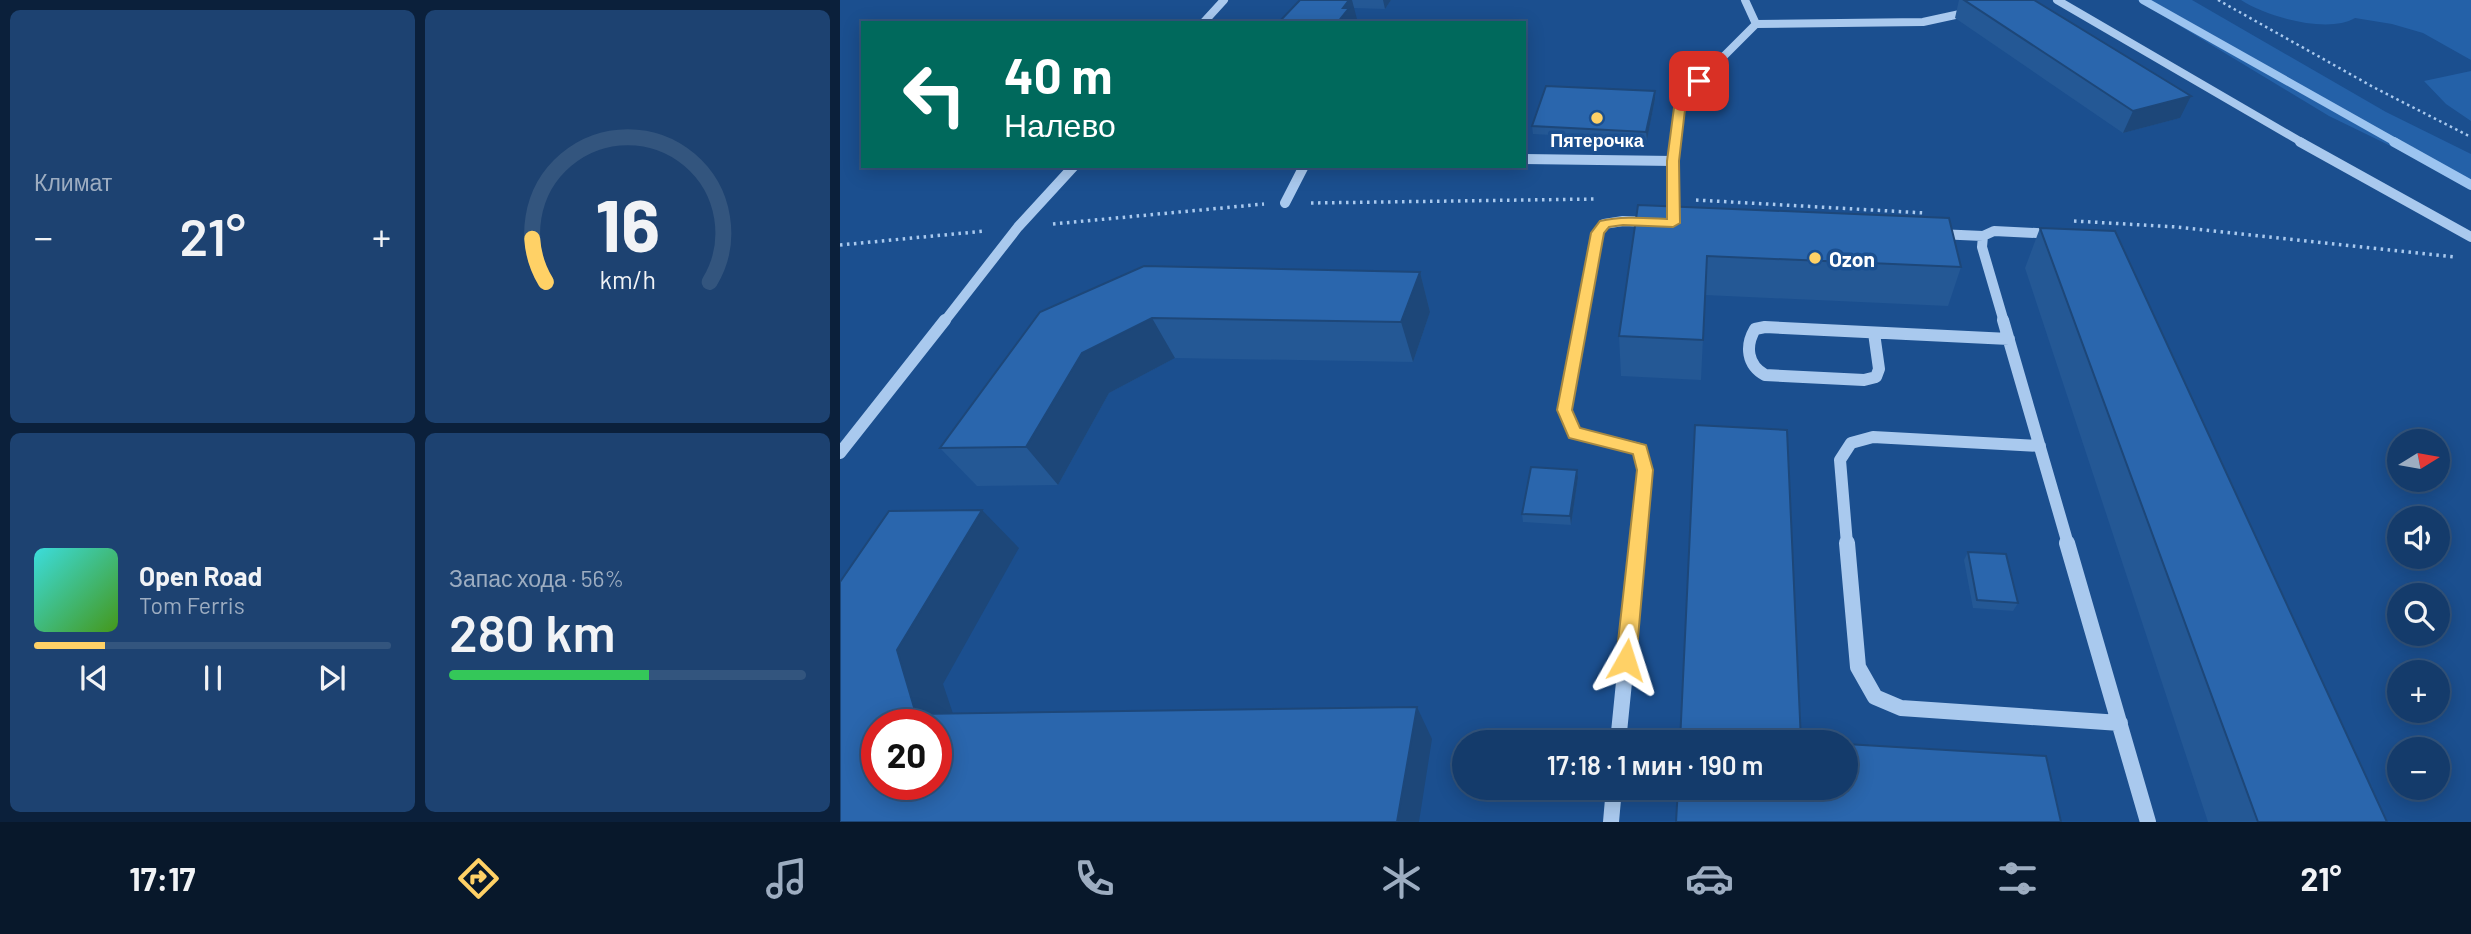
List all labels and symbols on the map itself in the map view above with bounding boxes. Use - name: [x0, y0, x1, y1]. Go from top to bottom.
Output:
- pin: [1669, 51, 1729, 111]
- marker: Пятерочка: [1589, 110, 1605, 126]
- place label: Пятерочка: [1550, 129, 1645, 151]
- place label: Ozon: [1829, 246, 1875, 271]
- marker: Ozon: [1807, 250, 1823, 266]
- north arrow: [2387, 429, 2450, 492]
- position arrow: [1589, 623, 1663, 697]
- speed limit sign: 20: [861, 709, 952, 800]

